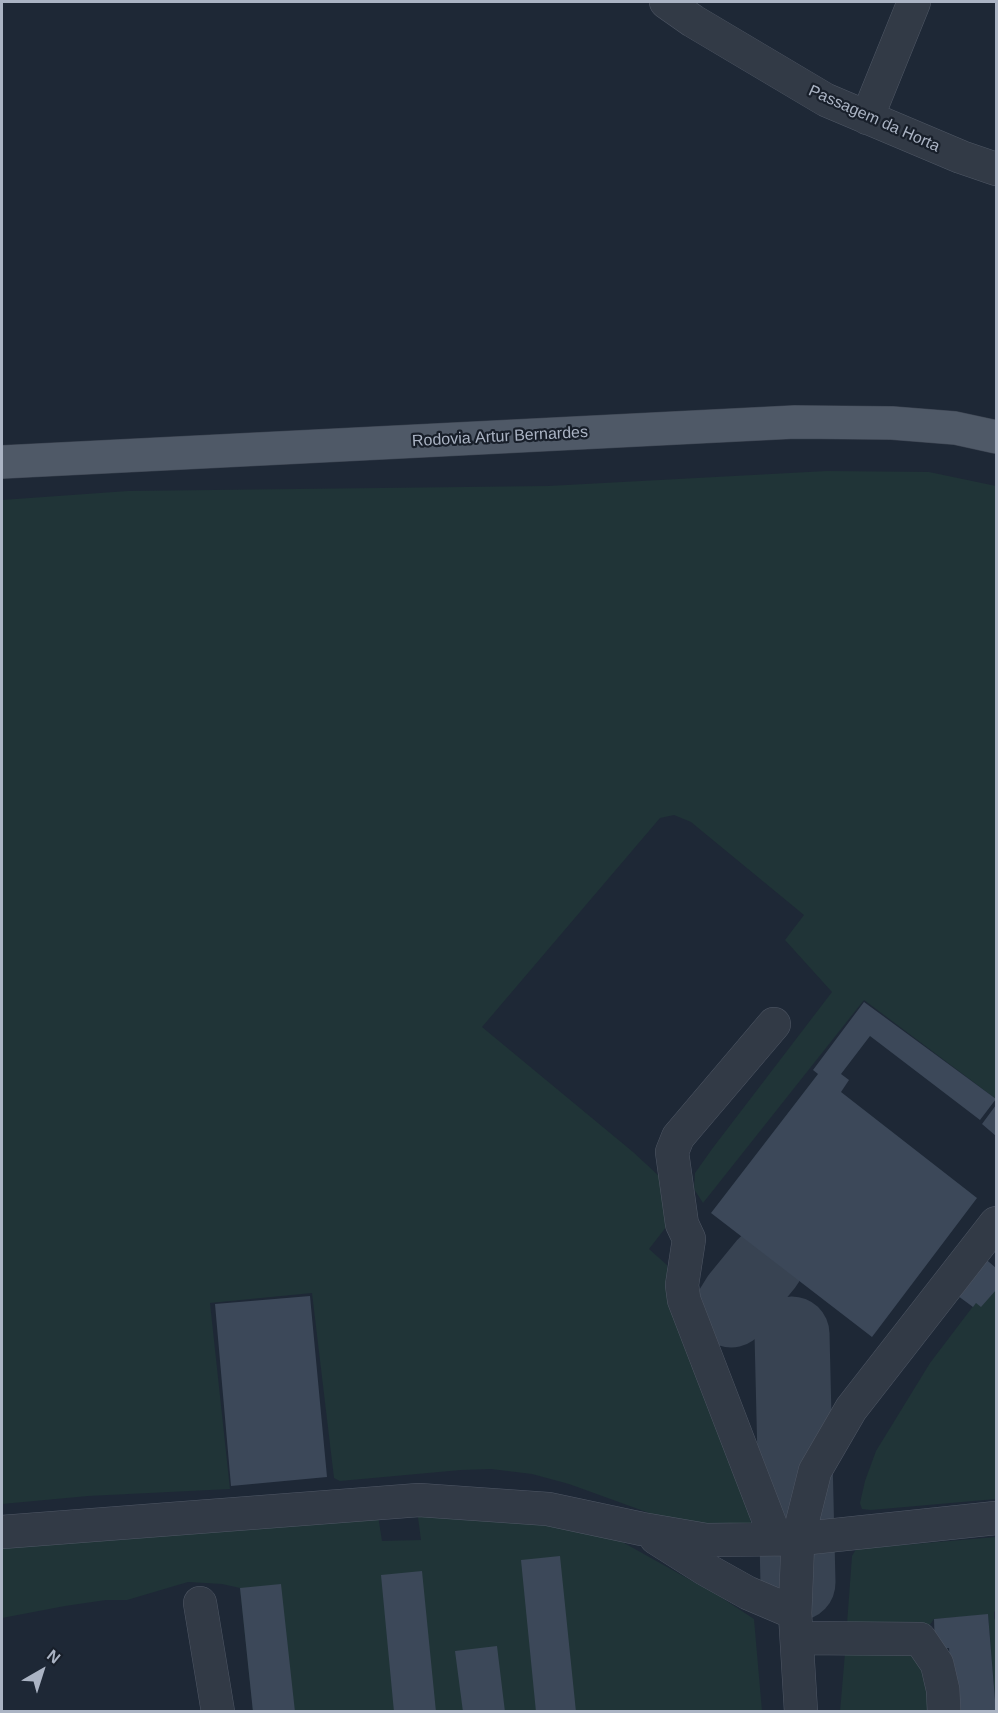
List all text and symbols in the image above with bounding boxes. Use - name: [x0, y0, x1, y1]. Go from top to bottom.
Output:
- street label: Passagem da Horta: [806, 81, 942, 157]
- street label: Rodovia Artur Bernardes: [412, 423, 588, 451]
- north arrow: [12, 1641, 72, 1701]
- text: N: [44, 1646, 63, 1667]

